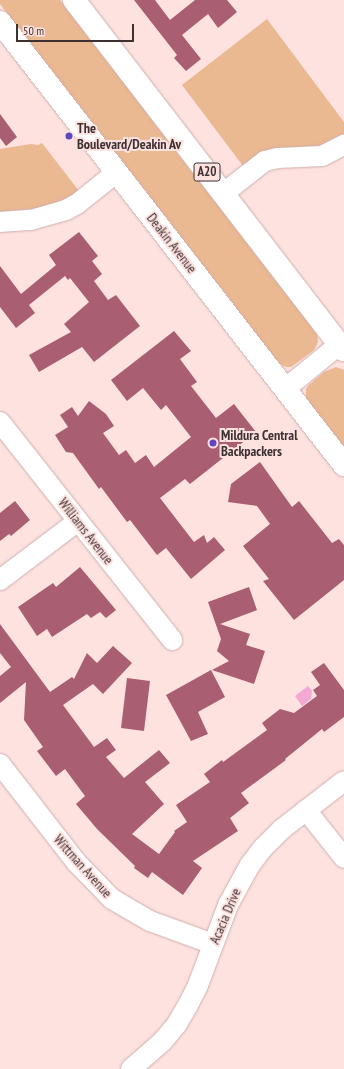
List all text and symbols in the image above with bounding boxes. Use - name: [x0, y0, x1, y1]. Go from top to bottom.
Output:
- scale bar: [18, 16, 136, 42]
- text: 50 m: [23, 23, 44, 38]
- place label: The Boulevard/Deakin Av: [77, 120, 181, 152]
- marker: The Boulevard/Deakin Av: [64, 131, 74, 141]
- road number: A20: [193, 161, 221, 183]
- street label: Deakin Avenue: [143, 210, 201, 276]
- place label: Mildura Central Backpackers: [221, 427, 298, 460]
- marker: Mildura Central Backpackers: [208, 438, 218, 448]
- street label: Williams Avenue: [55, 494, 117, 568]
- street label: Wittman Avenue: [50, 831, 116, 901]
- street label: Acacia Drive: [206, 886, 244, 946]

